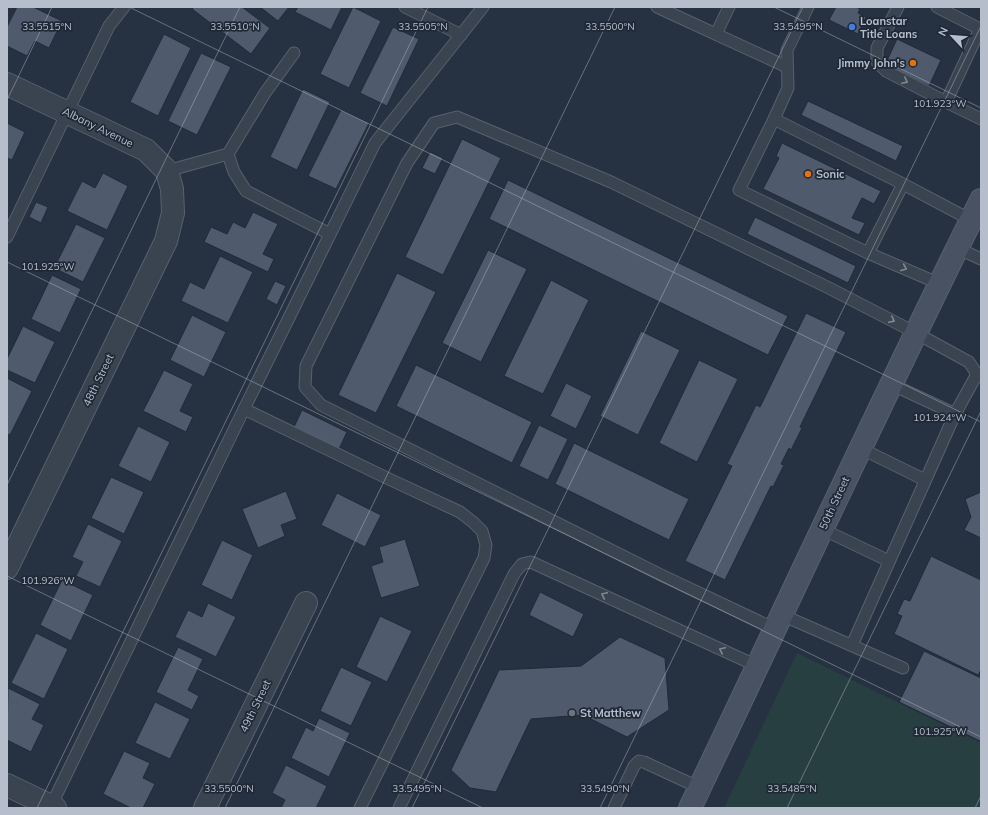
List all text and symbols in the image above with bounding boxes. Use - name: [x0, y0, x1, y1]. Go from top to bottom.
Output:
- place label: Loanstar Title Loans: [860, 14, 918, 41]
- north arrow: [932, 16, 972, 56]
- text: 33.5515°N: [22, 20, 72, 33]
- text: 33.5510°N: [210, 20, 260, 33]
- text: 33.5505°N: [398, 20, 448, 33]
- text: 33.5500°N: [585, 20, 635, 33]
- text: 33.5495°N: [773, 20, 823, 33]
- marker: Loanstar Title Loans: [847, 22, 857, 32]
- text: N: [935, 25, 951, 38]
- place label: Jimmy John's: [837, 56, 905, 70]
- marker: Jimmy John's: [908, 58, 918, 68]
- one-way arrow: [901, 76, 909, 84]
- text: 101.923°W: [913, 97, 967, 110]
- street label: Albany Avenue: [60, 104, 136, 150]
- place label: Sonic: [816, 167, 845, 181]
- marker: Sonic: [803, 169, 813, 179]
- text: 101.925°W: [21, 260, 75, 273]
- one-way arrow: [899, 263, 907, 271]
- one-way arrow: [888, 316, 895, 323]
- street label: 48th Street: [79, 351, 117, 409]
- text: 101.924°W: [913, 411, 967, 424]
- street label: 50th Street: [816, 474, 852, 532]
- text: 101.926°W: [21, 574, 75, 587]
- one-way arrow: [600, 592, 608, 600]
- one-way arrow: [718, 646, 725, 654]
- street label: 49th Street: [236, 677, 274, 735]
- place label: St Matthew: [580, 706, 641, 720]
- marker: St Matthew: [567, 708, 577, 718]
- text: 101.925°W: [913, 725, 967, 738]
- text: 33.5500°N: [204, 782, 254, 795]
- text: 33.5495°N: [392, 782, 442, 795]
- text: 33.5490°N: [580, 782, 630, 795]
- text: 33.5485°N: [767, 782, 817, 795]

